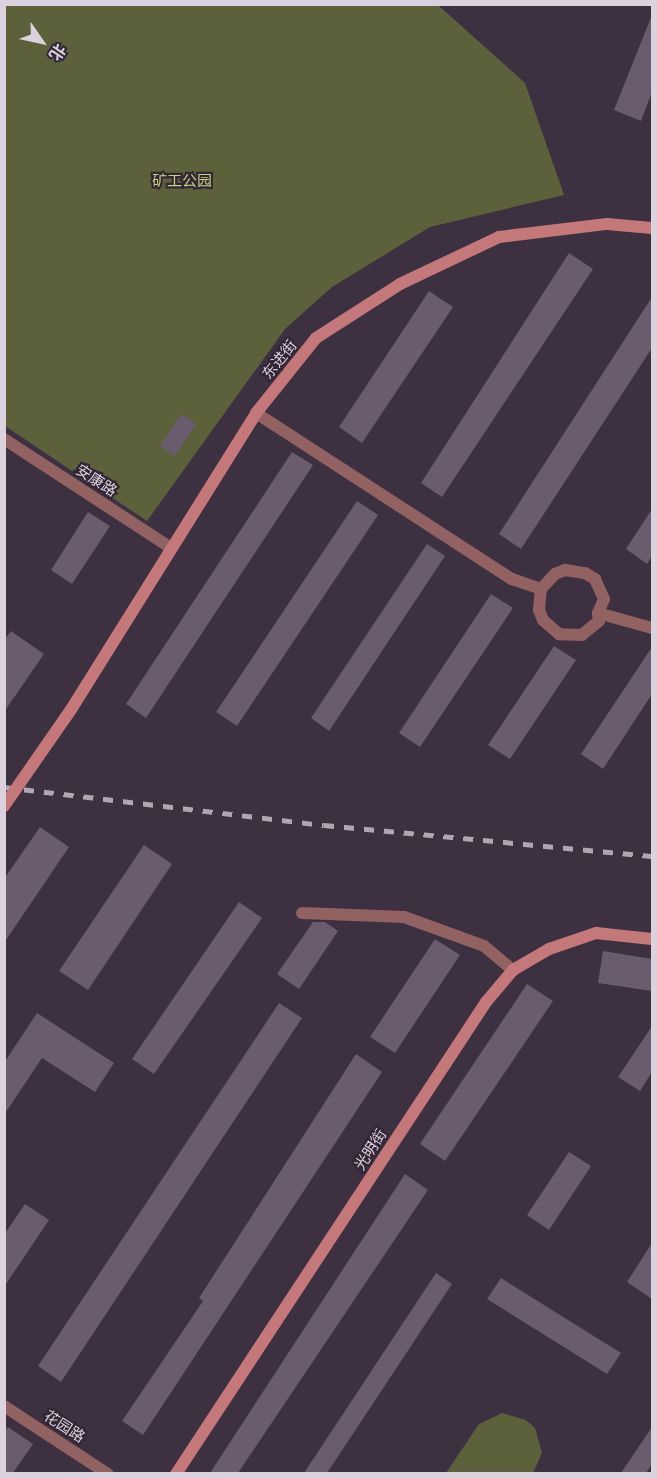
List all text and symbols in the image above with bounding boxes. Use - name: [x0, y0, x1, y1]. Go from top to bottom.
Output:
- north arrow: [12, 12, 72, 72]
- text: 北: [43, 39, 71, 65]
- park label: 矿工公园: [152, 173, 212, 191]
- street label: 东进街: [259, 337, 301, 383]
- street label: 安康路: [72, 461, 120, 501]
- street label: 光明街: [351, 1126, 391, 1174]
- street label: 花园路: [40, 1407, 88, 1447]

